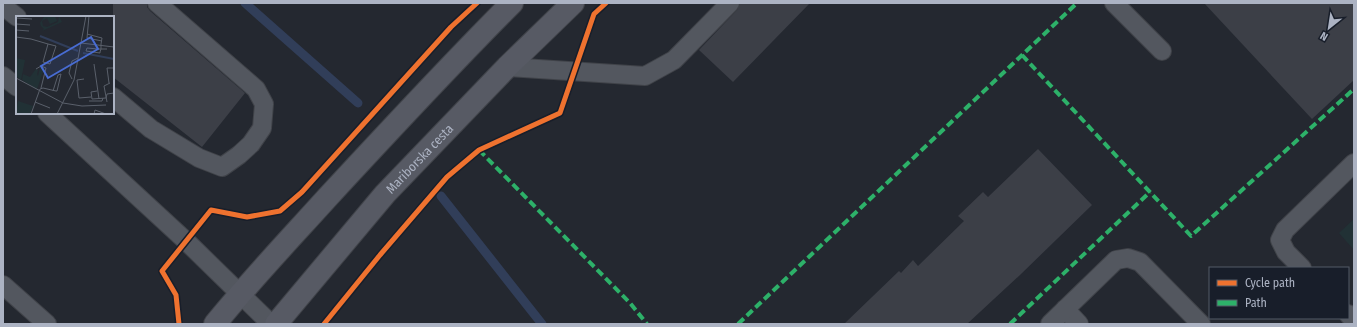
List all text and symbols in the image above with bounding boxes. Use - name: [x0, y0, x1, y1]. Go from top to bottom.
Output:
- north arrow: [1309, 8, 1349, 48]
- inset map: [16, 16, 114, 114]
- text: N: [1318, 29, 1330, 44]
- street label: Mariborska cesta: [382, 121, 456, 196]
- legend: [1209, 267, 1349, 319]
- text: Cycle path: [1245, 276, 1295, 290]
- text: Path: [1245, 296, 1267, 310]

